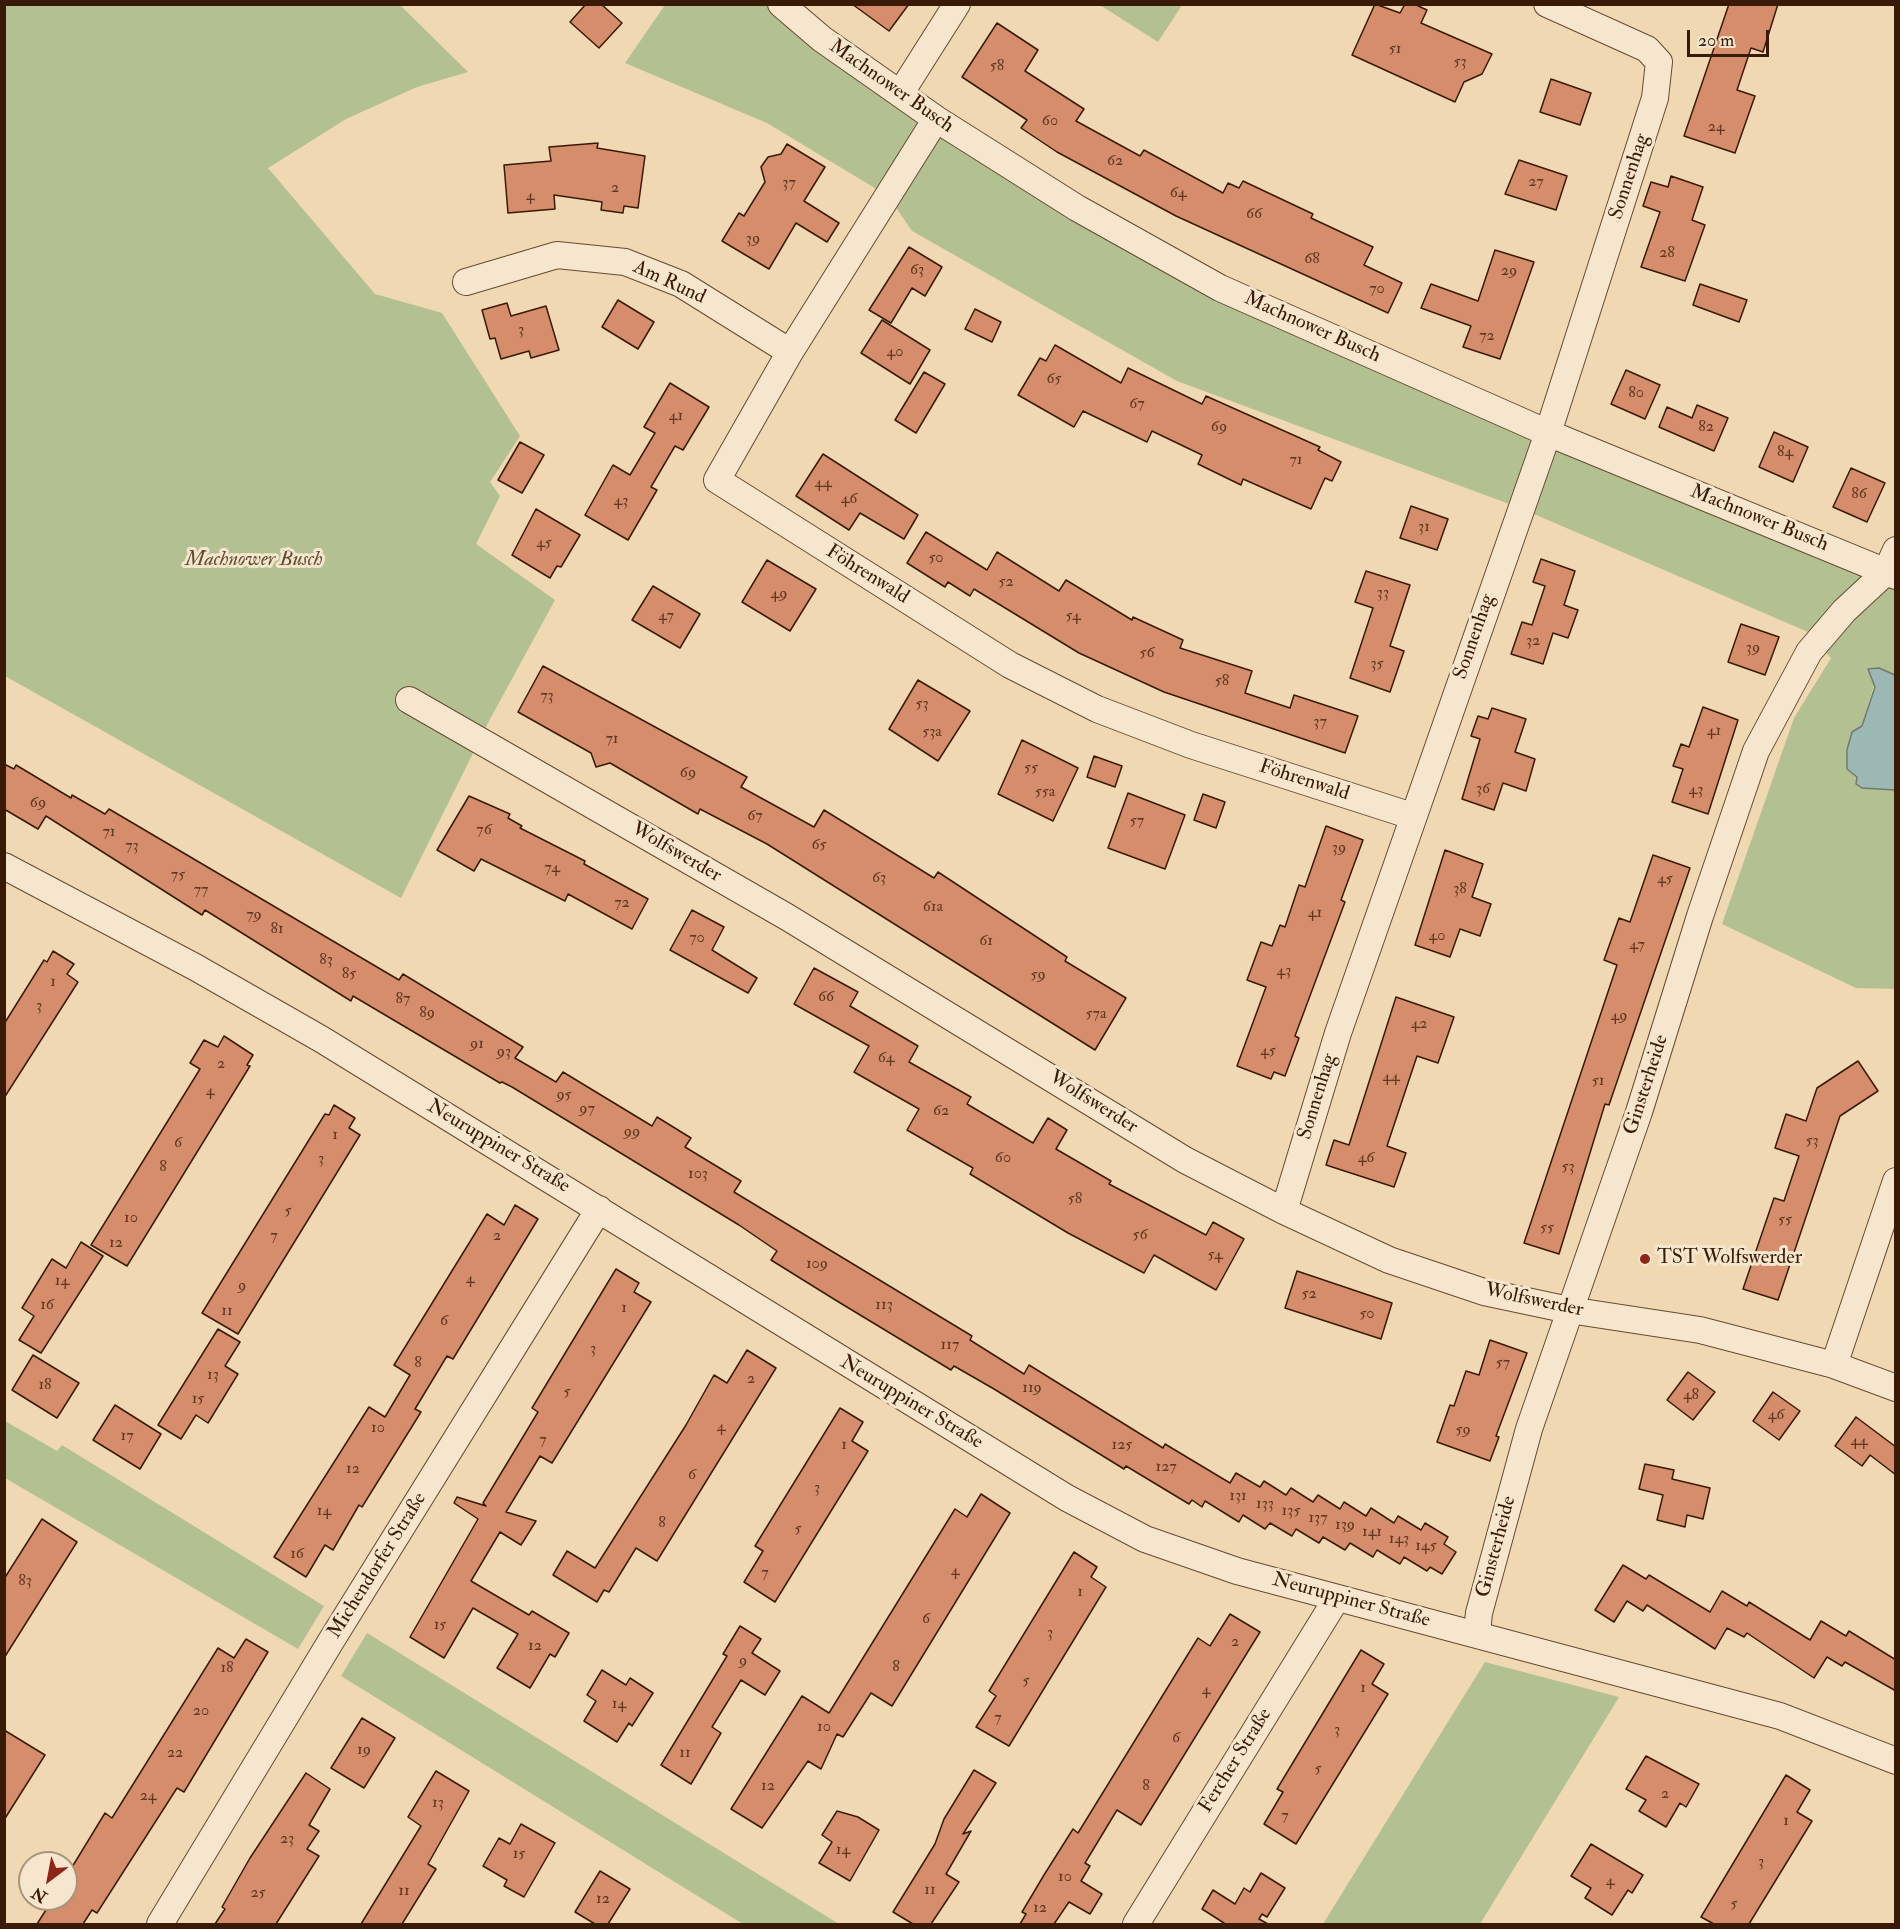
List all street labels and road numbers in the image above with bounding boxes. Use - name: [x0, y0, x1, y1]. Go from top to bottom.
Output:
- street label: Machnower Busch: [824, 35, 958, 139]
- street label: Sonnenhag: [1605, 131, 1655, 223]
- street label: Am Rund: [629, 256, 709, 310]
- street label: Machnower Busch: [1240, 287, 1384, 369]
- street label: Machnower Busch: [1686, 480, 1832, 558]
- street label: Föhrenwald: [821, 540, 913, 610]
- street label: Sonnenhag: [1449, 591, 1501, 683]
- street label: Föhrenwald: [1256, 755, 1352, 807]
- street label: Wolfswerder: [627, 818, 725, 888]
- street label: Ginsterheide: [1620, 1032, 1674, 1138]
- street label: Sonnenhag: [1294, 1051, 1342, 1143]
- street label: Wolfswerder: [1044, 1066, 1142, 1140]
- street label: Neuruppiner Straße: [422, 1095, 574, 1199]
- street label: Wolfswerder: [1483, 1279, 1585, 1323]
- street label: Neuruppiner Straße: [835, 1351, 987, 1455]
- street label: Michendorfer Straße: [323, 1489, 433, 1643]
- street label: Ginsterheide: [1472, 1494, 1522, 1600]
- street label: Neuruppiner Straße: [1270, 1568, 1432, 1634]
- street label: Fercher Straße: [1194, 1704, 1278, 1818]

